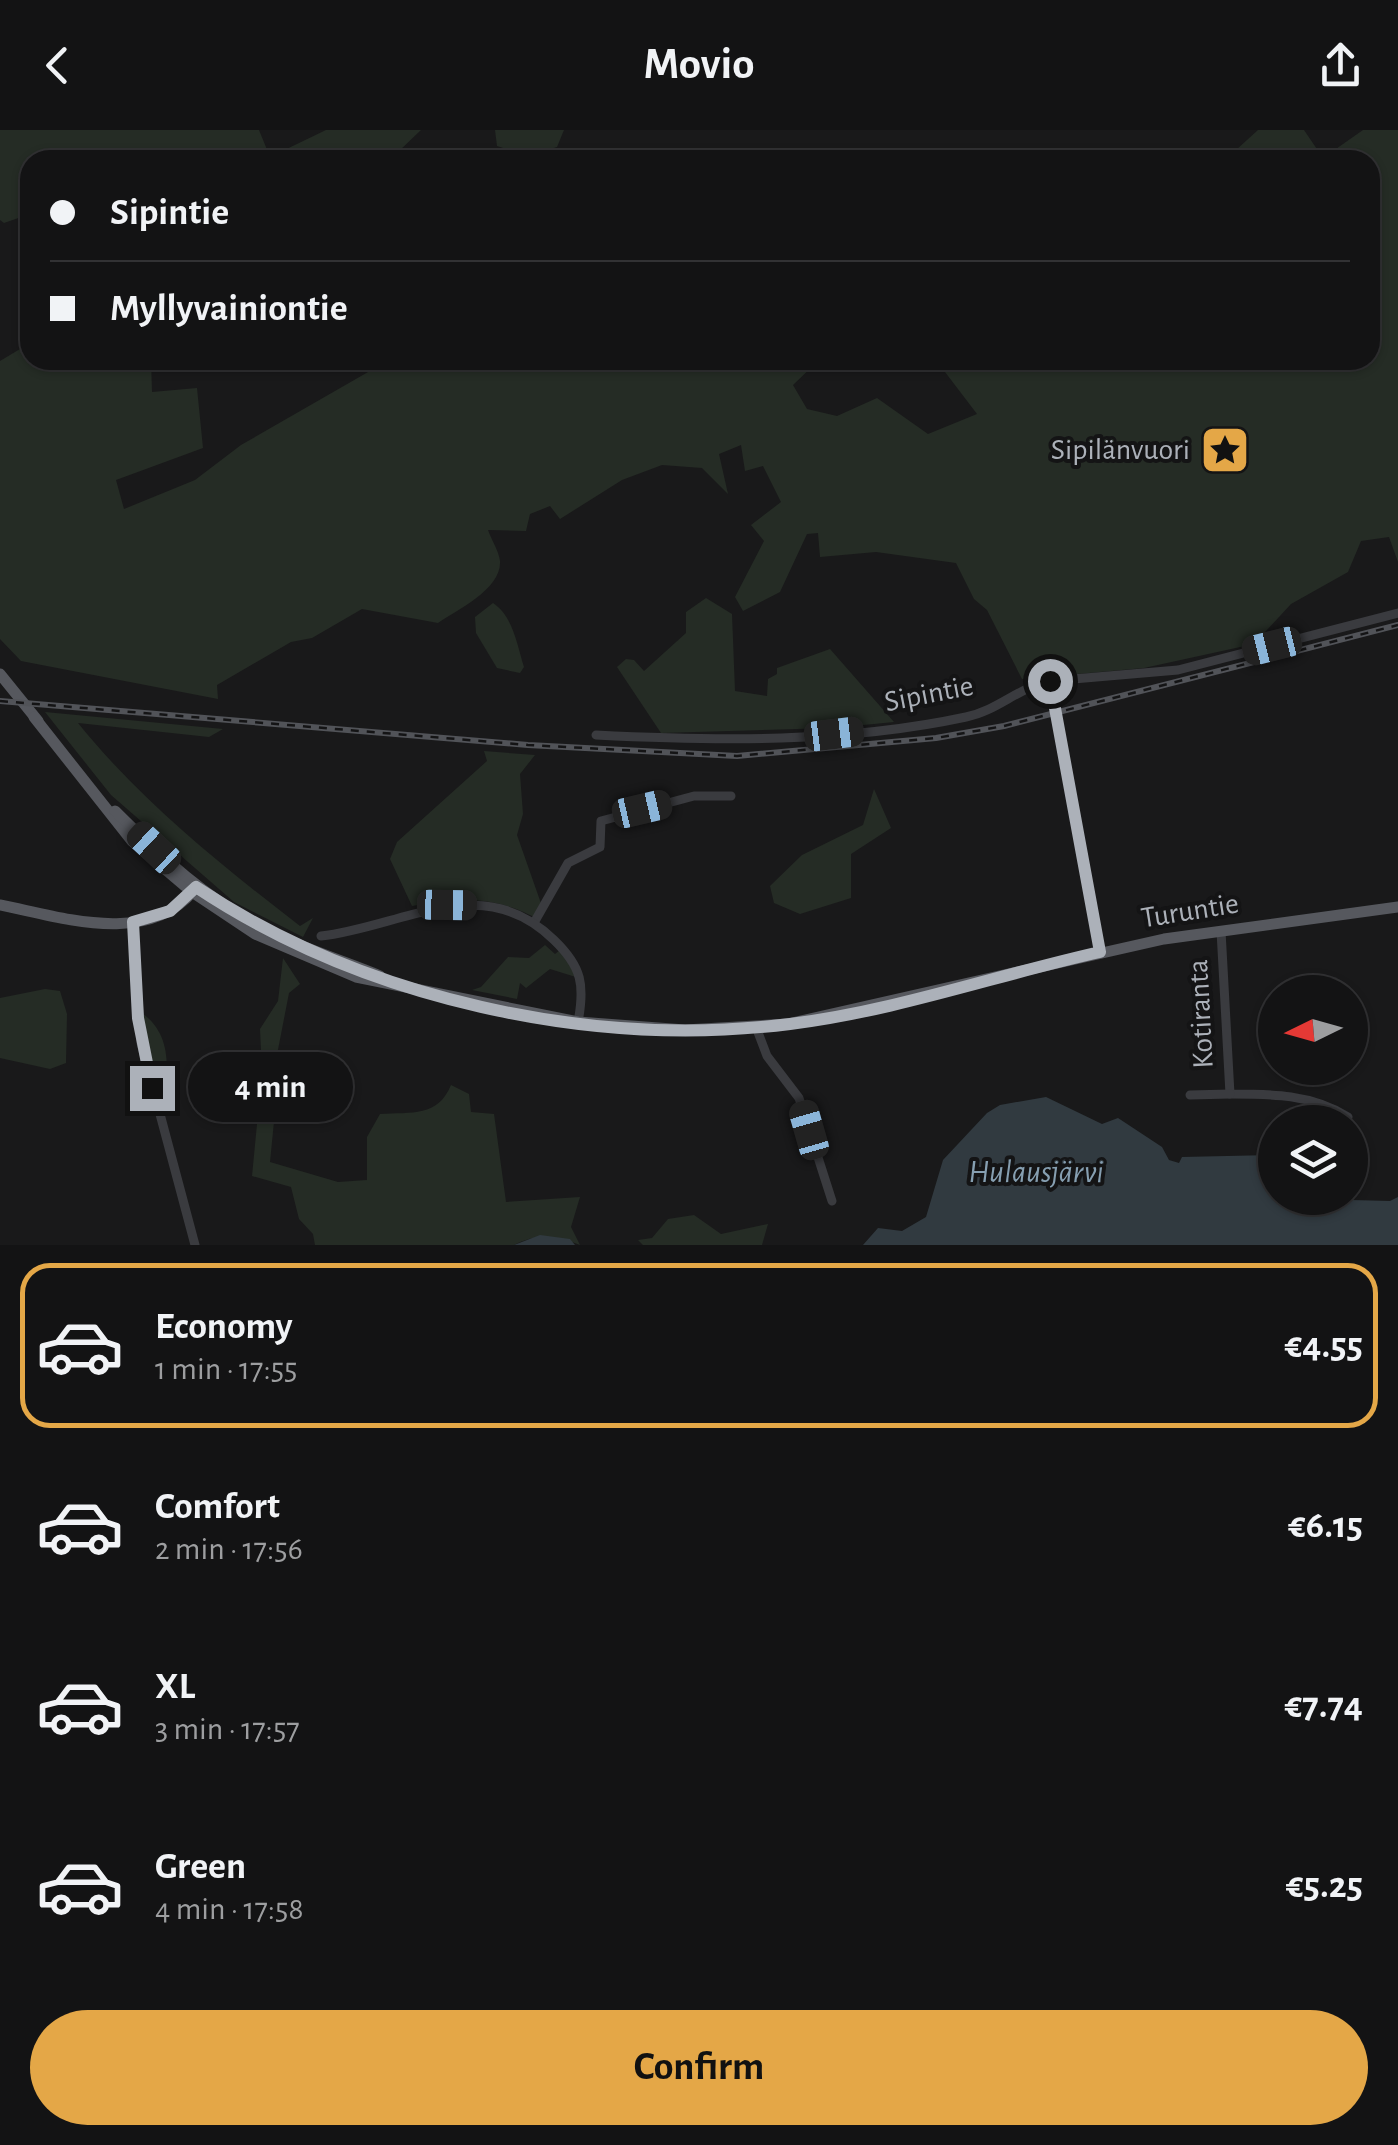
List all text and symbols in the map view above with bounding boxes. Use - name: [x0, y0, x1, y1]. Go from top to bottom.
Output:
- icon: back: [30, 38, 85, 93]
- icon: share: [1313, 38, 1368, 93]
- text: Movio: [644, 42, 754, 87]
- text: Sipintie: [110, 194, 229, 232]
- text: Myllyvainiontie: [110, 290, 348, 328]
- place icon: Sipilänvuori: [1199, 424, 1251, 476]
- place label: Sipilänvuori: [1051, 435, 1190, 465]
- car: [1239, 624, 1305, 668]
- route start: [1028, 659, 1073, 704]
- street label: Sipintie: [882, 671, 976, 717]
- car: [802, 715, 866, 753]
- car: [609, 788, 675, 830]
- car: [122, 817, 186, 879]
- street label: Turuntie: [1139, 888, 1241, 934]
- car: [417, 889, 477, 921]
- street label: Kotiranta: [1183, 959, 1219, 1069]
- north arrow: [1258, 975, 1368, 1085]
- map controls: [1258, 975, 1368, 1215]
- callout: 4 min: [187, 1053, 352, 1123]
- route end: [130, 1066, 175, 1111]
- text: 4 min: [234, 1071, 307, 1103]
- car: [786, 1097, 832, 1163]
- button: layers: [1258, 1105, 1368, 1215]
- water label: Hulausjärvi: [968, 1156, 1104, 1188]
- icon: car: [35, 1301, 125, 1391]
- text: Economy: [155, 1308, 293, 1346]
- text: €4.55: [1285, 1327, 1363, 1365]
- text: 1 min · 17:55: [155, 1353, 297, 1385]
- icon: car: [35, 1481, 125, 1571]
- text: Comfort: [155, 1488, 280, 1526]
- text: €6.15: [1288, 1507, 1363, 1545]
- text: 2 min · 17:56: [155, 1533, 303, 1565]
- icon: car: [35, 1661, 125, 1751]
- text: XL: [155, 1668, 195, 1706]
- text: €7.74: [1285, 1687, 1363, 1725]
- text: 3 min · 17:57: [155, 1713, 300, 1745]
- icon: car: [35, 1841, 125, 1931]
- text: Green: [155, 1848, 246, 1886]
- text: €5.25: [1286, 1867, 1363, 1905]
- text: 4 min · 17:58: [155, 1893, 304, 1925]
- button: Confirm: [30, 2010, 1368, 2125]

